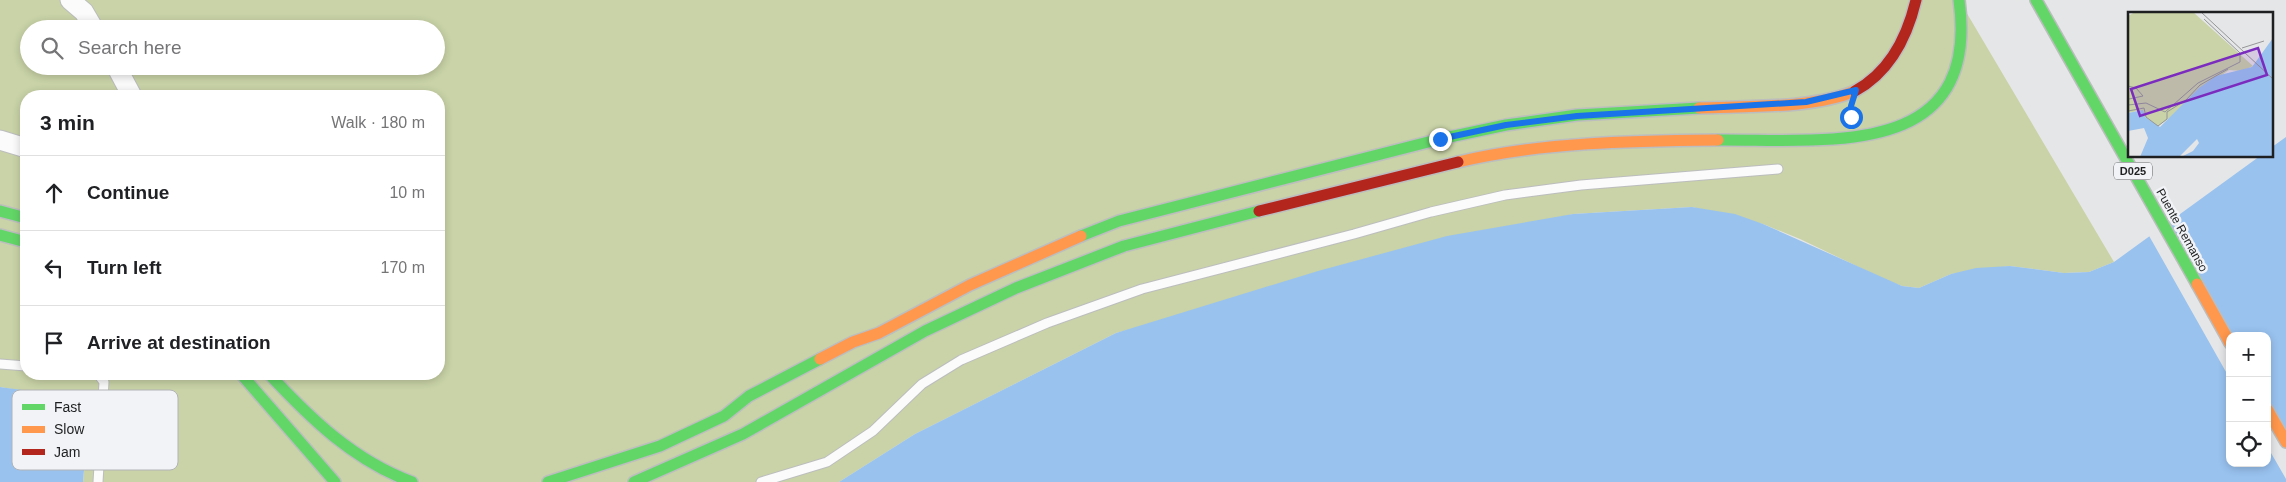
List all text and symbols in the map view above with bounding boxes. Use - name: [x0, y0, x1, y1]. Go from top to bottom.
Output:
- inset map: [2128, 12, 2274, 158]
- search box: [20, 20, 445, 75]
- icon: search: [38, 34, 66, 62]
- text: Search here: [78, 37, 182, 58]
- route start: [1840, 106, 1863, 129]
- text: 3 min: [40, 111, 95, 134]
- text: Walk · 180 m: [331, 114, 425, 131]
- route end: [1429, 128, 1452, 151]
- road number: D025: [2114, 162, 2152, 180]
- icon: ahead: [40, 179, 68, 207]
- text: Continue: [87, 182, 169, 203]
- text: 10 m: [389, 184, 425, 201]
- street label: Puente Remanso: [2153, 186, 2211, 274]
- icon: left: [40, 254, 68, 282]
- text: Turn left: [87, 257, 162, 278]
- text: 170 m: [381, 259, 425, 276]
- icon: arrive: [40, 329, 68, 357]
- text: Arrive at destination: [87, 332, 271, 353]
- map controls: [2226, 332, 2271, 467]
- button: +: [2226, 332, 2271, 377]
- button: −: [2226, 377, 2271, 422]
- legend: [12, 390, 178, 470]
- text: Fast: [54, 399, 81, 415]
- text: Slow: [54, 421, 85, 437]
- button: locate: [2226, 422, 2271, 467]
- text: Jam: [54, 444, 80, 460]

